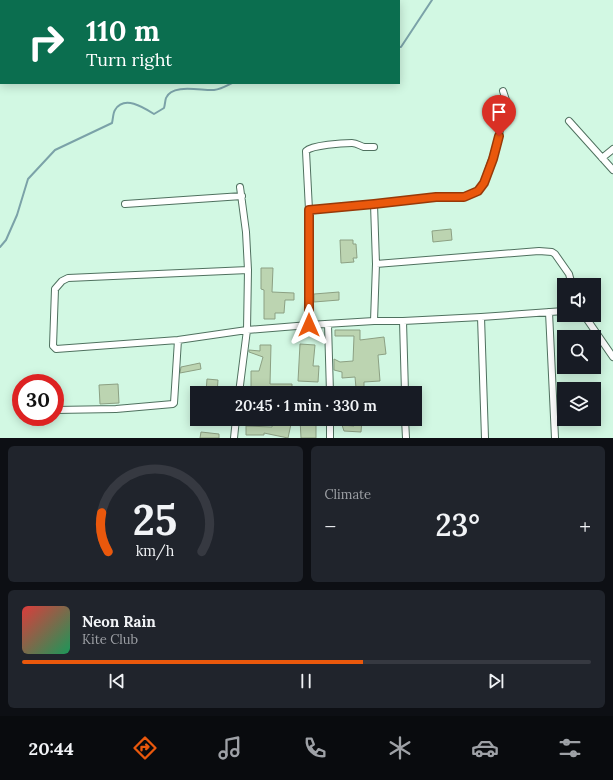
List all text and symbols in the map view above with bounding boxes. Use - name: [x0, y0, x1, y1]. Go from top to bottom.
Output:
- text: 110 m: [86, 13, 160, 49]
- icon: right: [20, 16, 72, 68]
- text: Turn right: [86, 48, 172, 71]
- pin: [482, 95, 516, 136]
- icon: arrive: [488, 101, 510, 123]
- map controls: [557, 278, 601, 426]
- button: sound: [557, 278, 601, 322]
- position arrow: [288, 304, 330, 346]
- button: search: [557, 330, 601, 374]
- speed limit sign: 30: [12, 374, 64, 426]
- button: layers: [557, 382, 601, 426]
- text: 20:45 · 1 min · 330 m: [235, 396, 377, 415]
- text: Climate: [325, 486, 371, 503]
- text: 25: [133, 493, 178, 546]
- text: 23°: [436, 506, 480, 544]
- text: −: [325, 512, 336, 540]
- text: +: [579, 512, 591, 540]
- text: km/h: [136, 542, 175, 561]
- text: Neon Rain: [82, 612, 156, 631]
- text: Kite Club: [82, 631, 138, 648]
- icon: previous: [106, 670, 128, 692]
- icon: pause: [295, 670, 317, 692]
- icon: next: [485, 670, 507, 692]
- icon: directions: [131, 734, 159, 762]
- icon: music: [216, 734, 244, 762]
- icon: phone: [301, 734, 329, 762]
- icon: climate: [386, 734, 414, 762]
- icon: car: [471, 734, 499, 762]
- icon: filters: [556, 734, 584, 762]
- text: 20:44: [29, 737, 74, 760]

